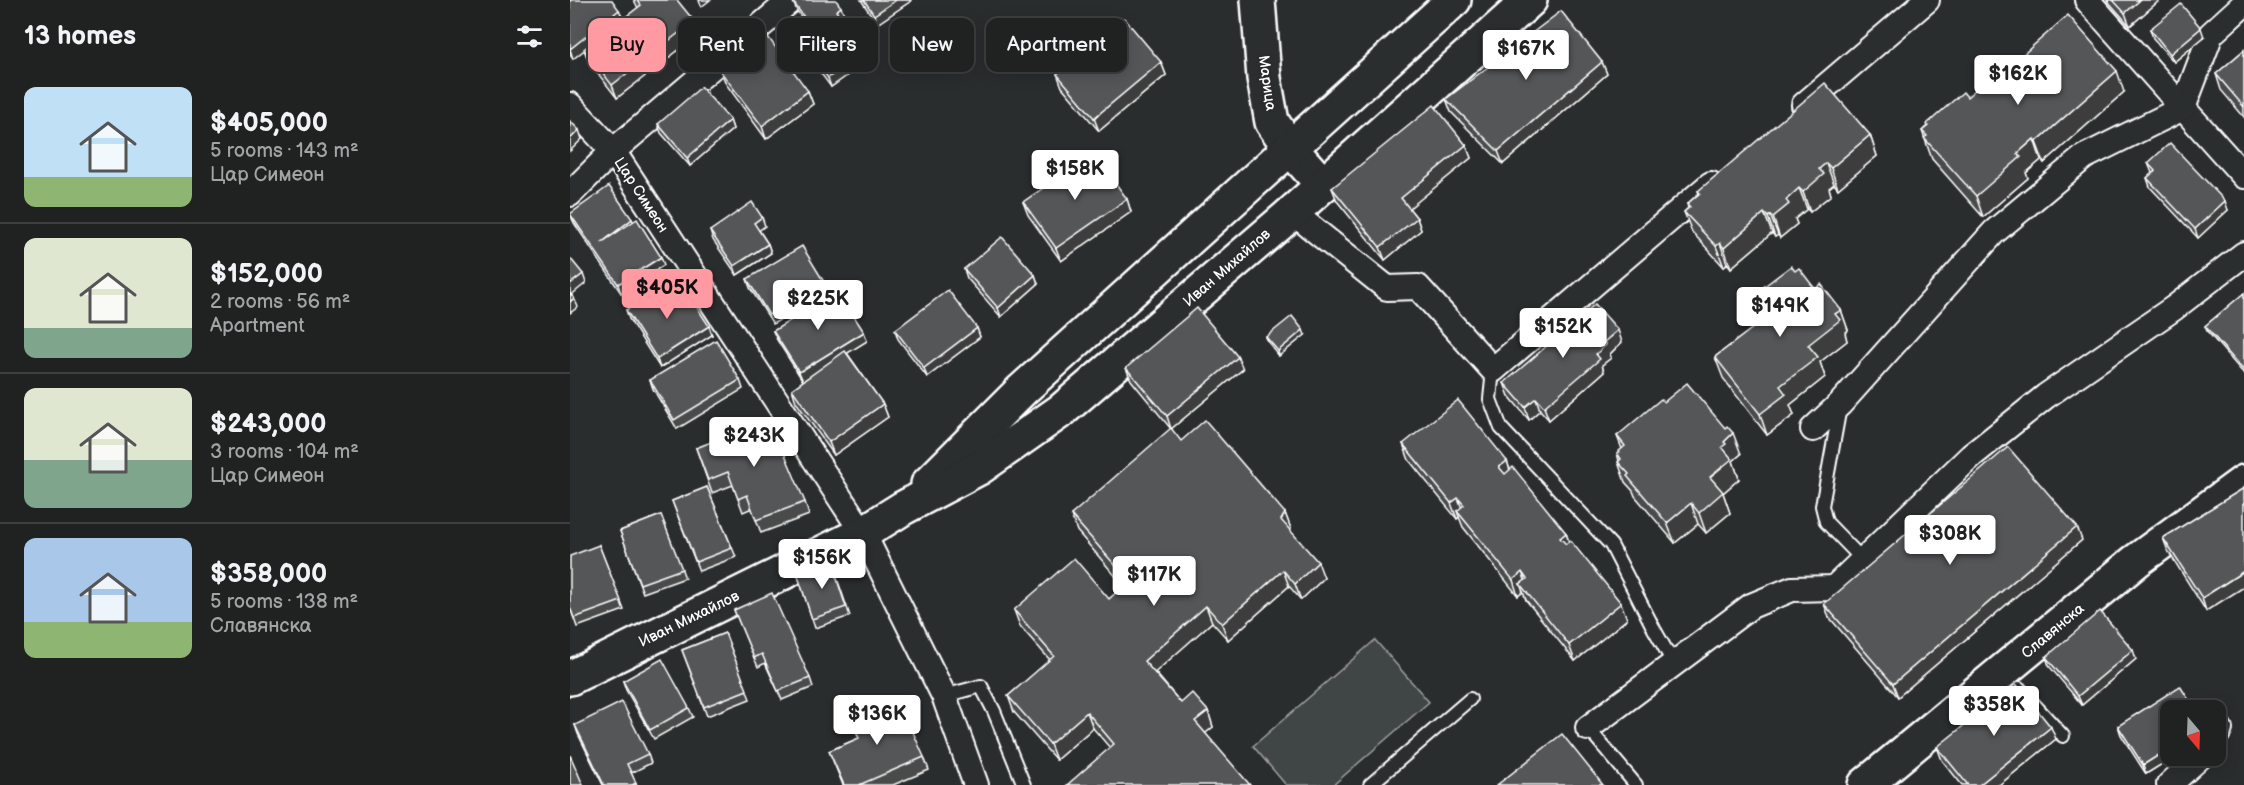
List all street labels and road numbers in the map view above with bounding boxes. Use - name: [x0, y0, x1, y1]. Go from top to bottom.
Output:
- street label: Марица: [1254, 54, 1280, 112]
- street label: Цар Симеон: [610, 154, 672, 236]
- street label: Иван Михайлов: [1179, 225, 1275, 311]
- street label: Иван Михайлов: [636, 586, 743, 652]
- street label: Славянска: [2018, 599, 2088, 663]

